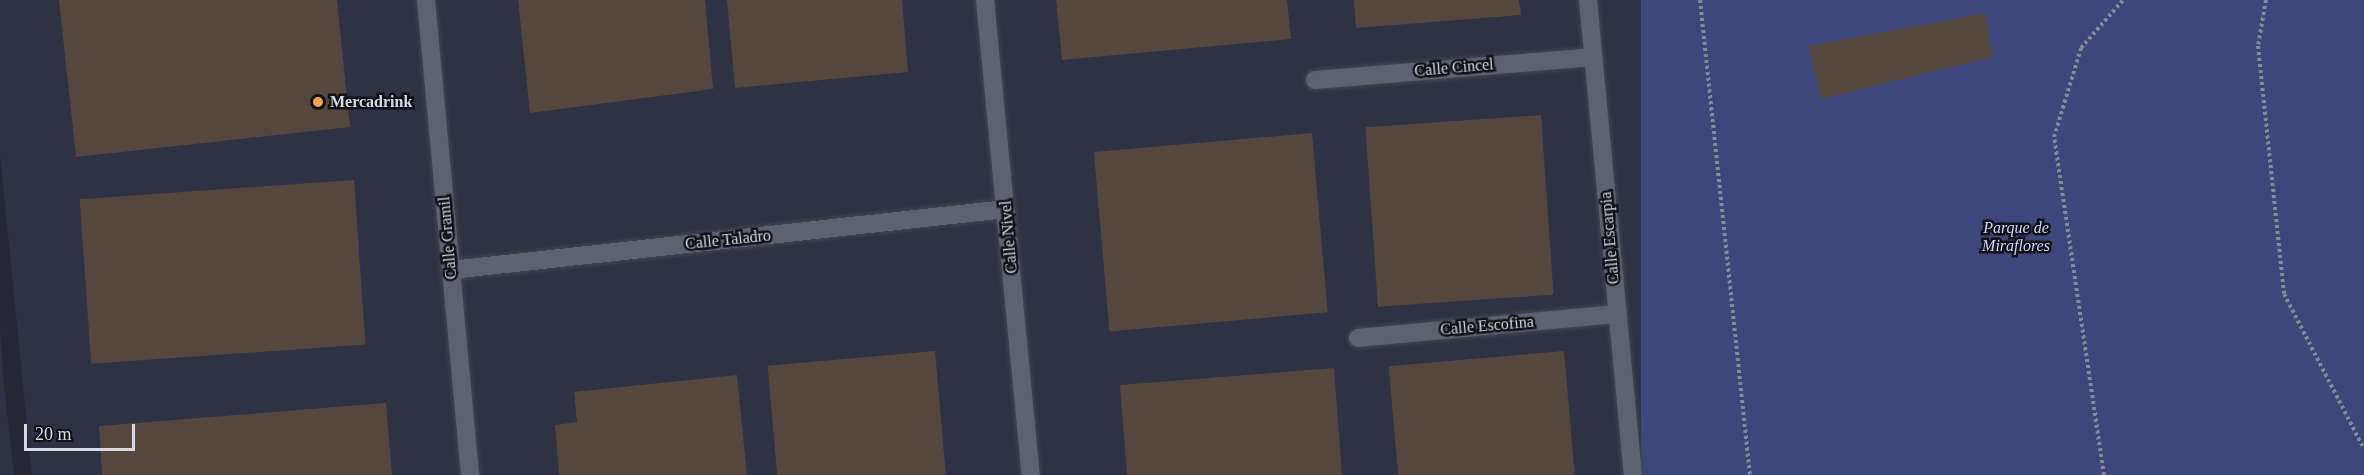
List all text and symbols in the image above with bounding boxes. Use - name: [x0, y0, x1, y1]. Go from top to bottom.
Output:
- street label: Calle Cincel: [1414, 55, 1494, 81]
- place label: Mercadrink: [330, 92, 412, 112]
- marker: Mercadrink: [311, 95, 325, 109]
- street label: Calle Escarpia: [1596, 191, 1624, 285]
- street label: Calle Gramil: [435, 196, 461, 280]
- street label: Calle Nivel: [996, 200, 1022, 274]
- park label: Parque de Miraflores: [1982, 218, 2050, 256]
- street label: Calle Taladro: [684, 226, 772, 254]
- street label: Calle Escofina: [1439, 312, 1535, 340]
- scale bar: [27, 412, 138, 450]
- text: 20 m: [35, 424, 72, 444]

